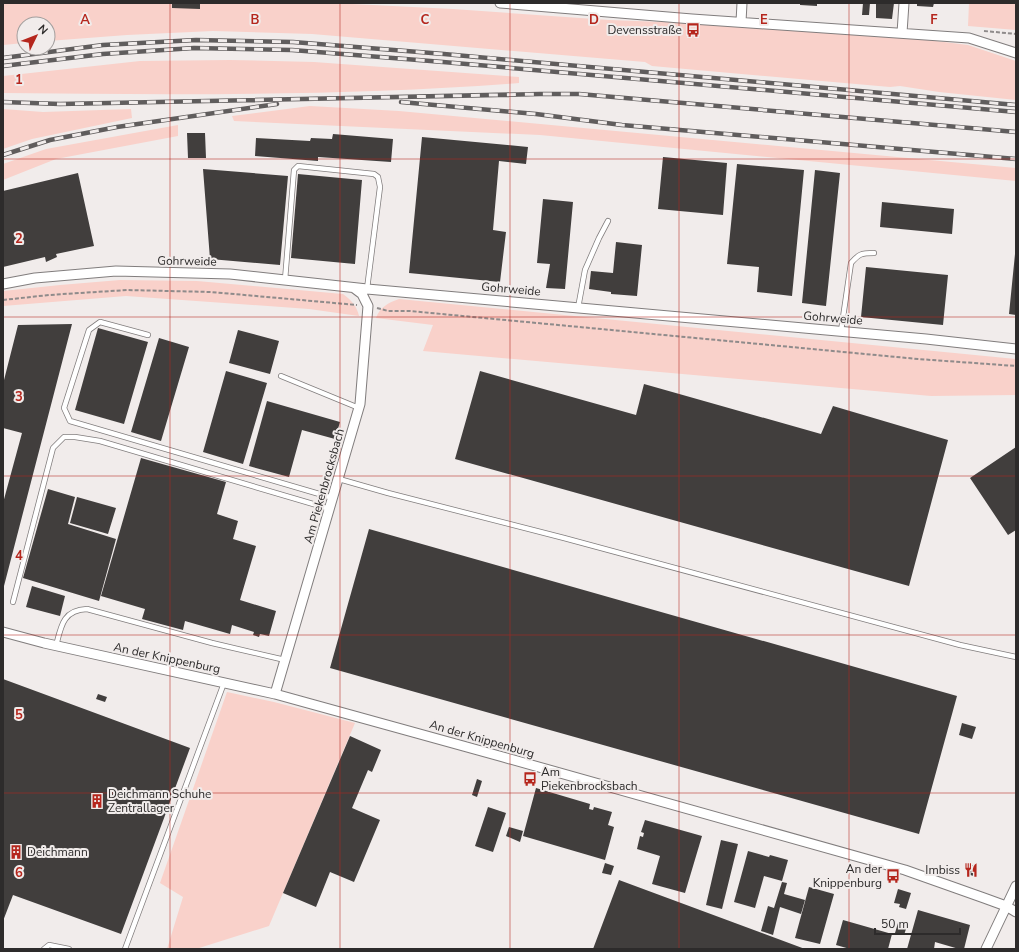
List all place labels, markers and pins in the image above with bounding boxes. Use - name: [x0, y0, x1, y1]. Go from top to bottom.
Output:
- place label: Devensstraße: [607, 22, 682, 38]
- bus stop icon: Devensstraße: [685, 22, 701, 38]
- place label: Am Piekenbrocksbach: [541, 764, 638, 794]
- bus stop icon: Am Piekenbrocksbach: [522, 771, 538, 787]
- place label: Deichmann Schuhe Zentrallager: [108, 786, 211, 816]
- building icon: Deichmann Schuhe Zentrallager: [89, 793, 105, 809]
- building icon: Deichmann: [8, 844, 24, 860]
- place label: Deichmann: [27, 844, 88, 860]
- place label: An der Knippenburg: [813, 861, 883, 891]
- place label: Imbiss: [925, 862, 960, 878]
- restaurant icon: Imbiss: [963, 862, 979, 878]
- bus stop icon: An der Knippenburg: [885, 868, 901, 884]

